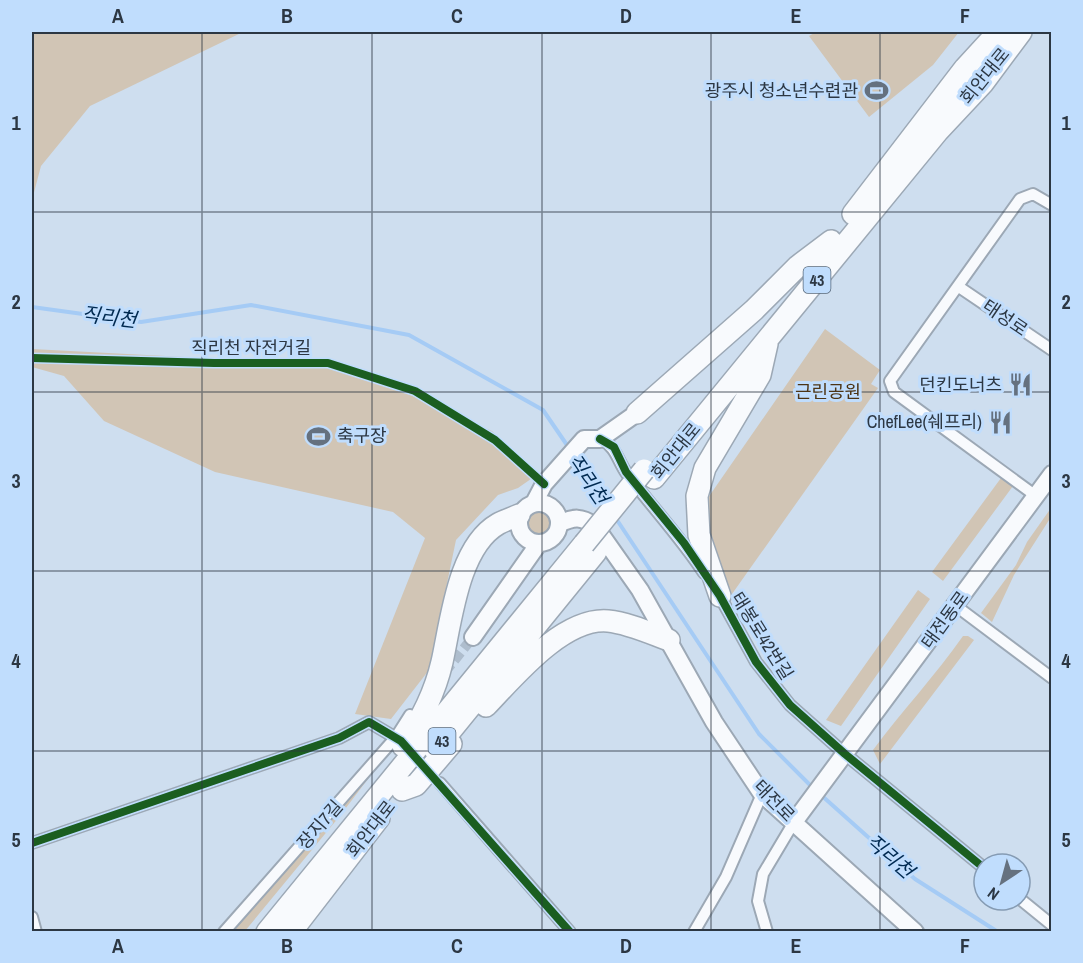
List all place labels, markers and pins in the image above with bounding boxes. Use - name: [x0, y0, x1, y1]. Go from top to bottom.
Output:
- place label: 광주시 청소년수련관: [705, 78, 858, 103]
- sports icon: 광주시 청소년수련관: [863, 78, 889, 104]
- place label: 던킨도너츠: [919, 372, 1002, 397]
- restaurant icon: 던킨도너츠: [1007, 372, 1033, 398]
- place label: ChefLee(쉐프리): [867, 409, 982, 434]
- restaurant icon: ChefLee(쉐프리): [987, 409, 1013, 435]
- sports icon: 축구장: [306, 423, 332, 449]
- place label: 축구장: [337, 423, 387, 448]

